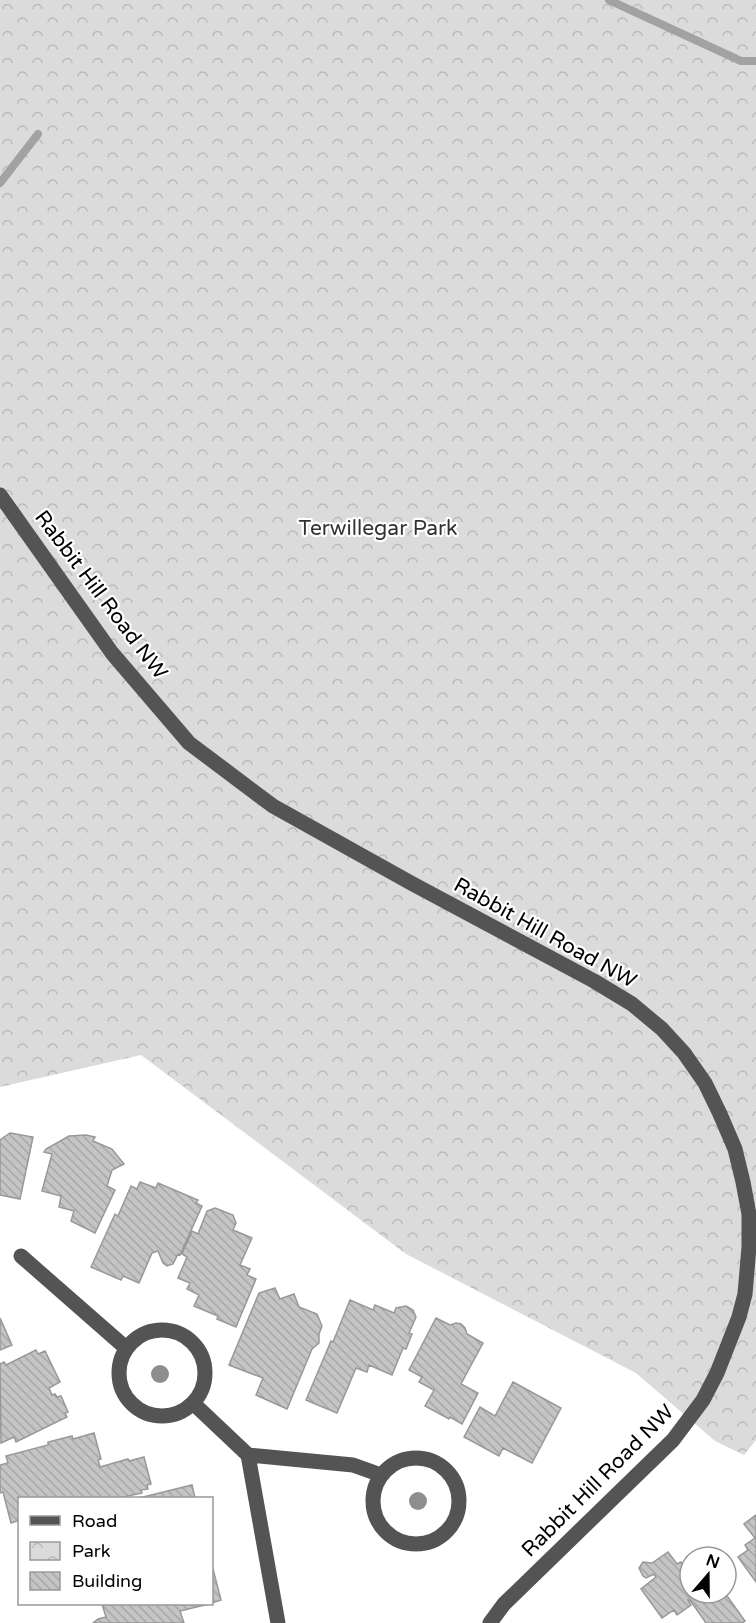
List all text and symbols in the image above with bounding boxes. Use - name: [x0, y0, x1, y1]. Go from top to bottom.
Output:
- street label: Rabbit Hill Road NW: [29, 506, 173, 684]
- park label: Terwillegar Park: [299, 516, 458, 541]
- street label: Rabbit Hill Road NW: [449, 872, 641, 994]
- street label: Rabbit Hill Road NW: [517, 1400, 679, 1562]
- legend: [18, 1497, 213, 1605]
- text: Road: [72, 1510, 117, 1532]
- text: Park: [72, 1540, 111, 1562]
- north arrow: [678, 1545, 738, 1605]
- text: N: [703, 1550, 722, 1573]
- text: Building: [72, 1570, 142, 1592]

